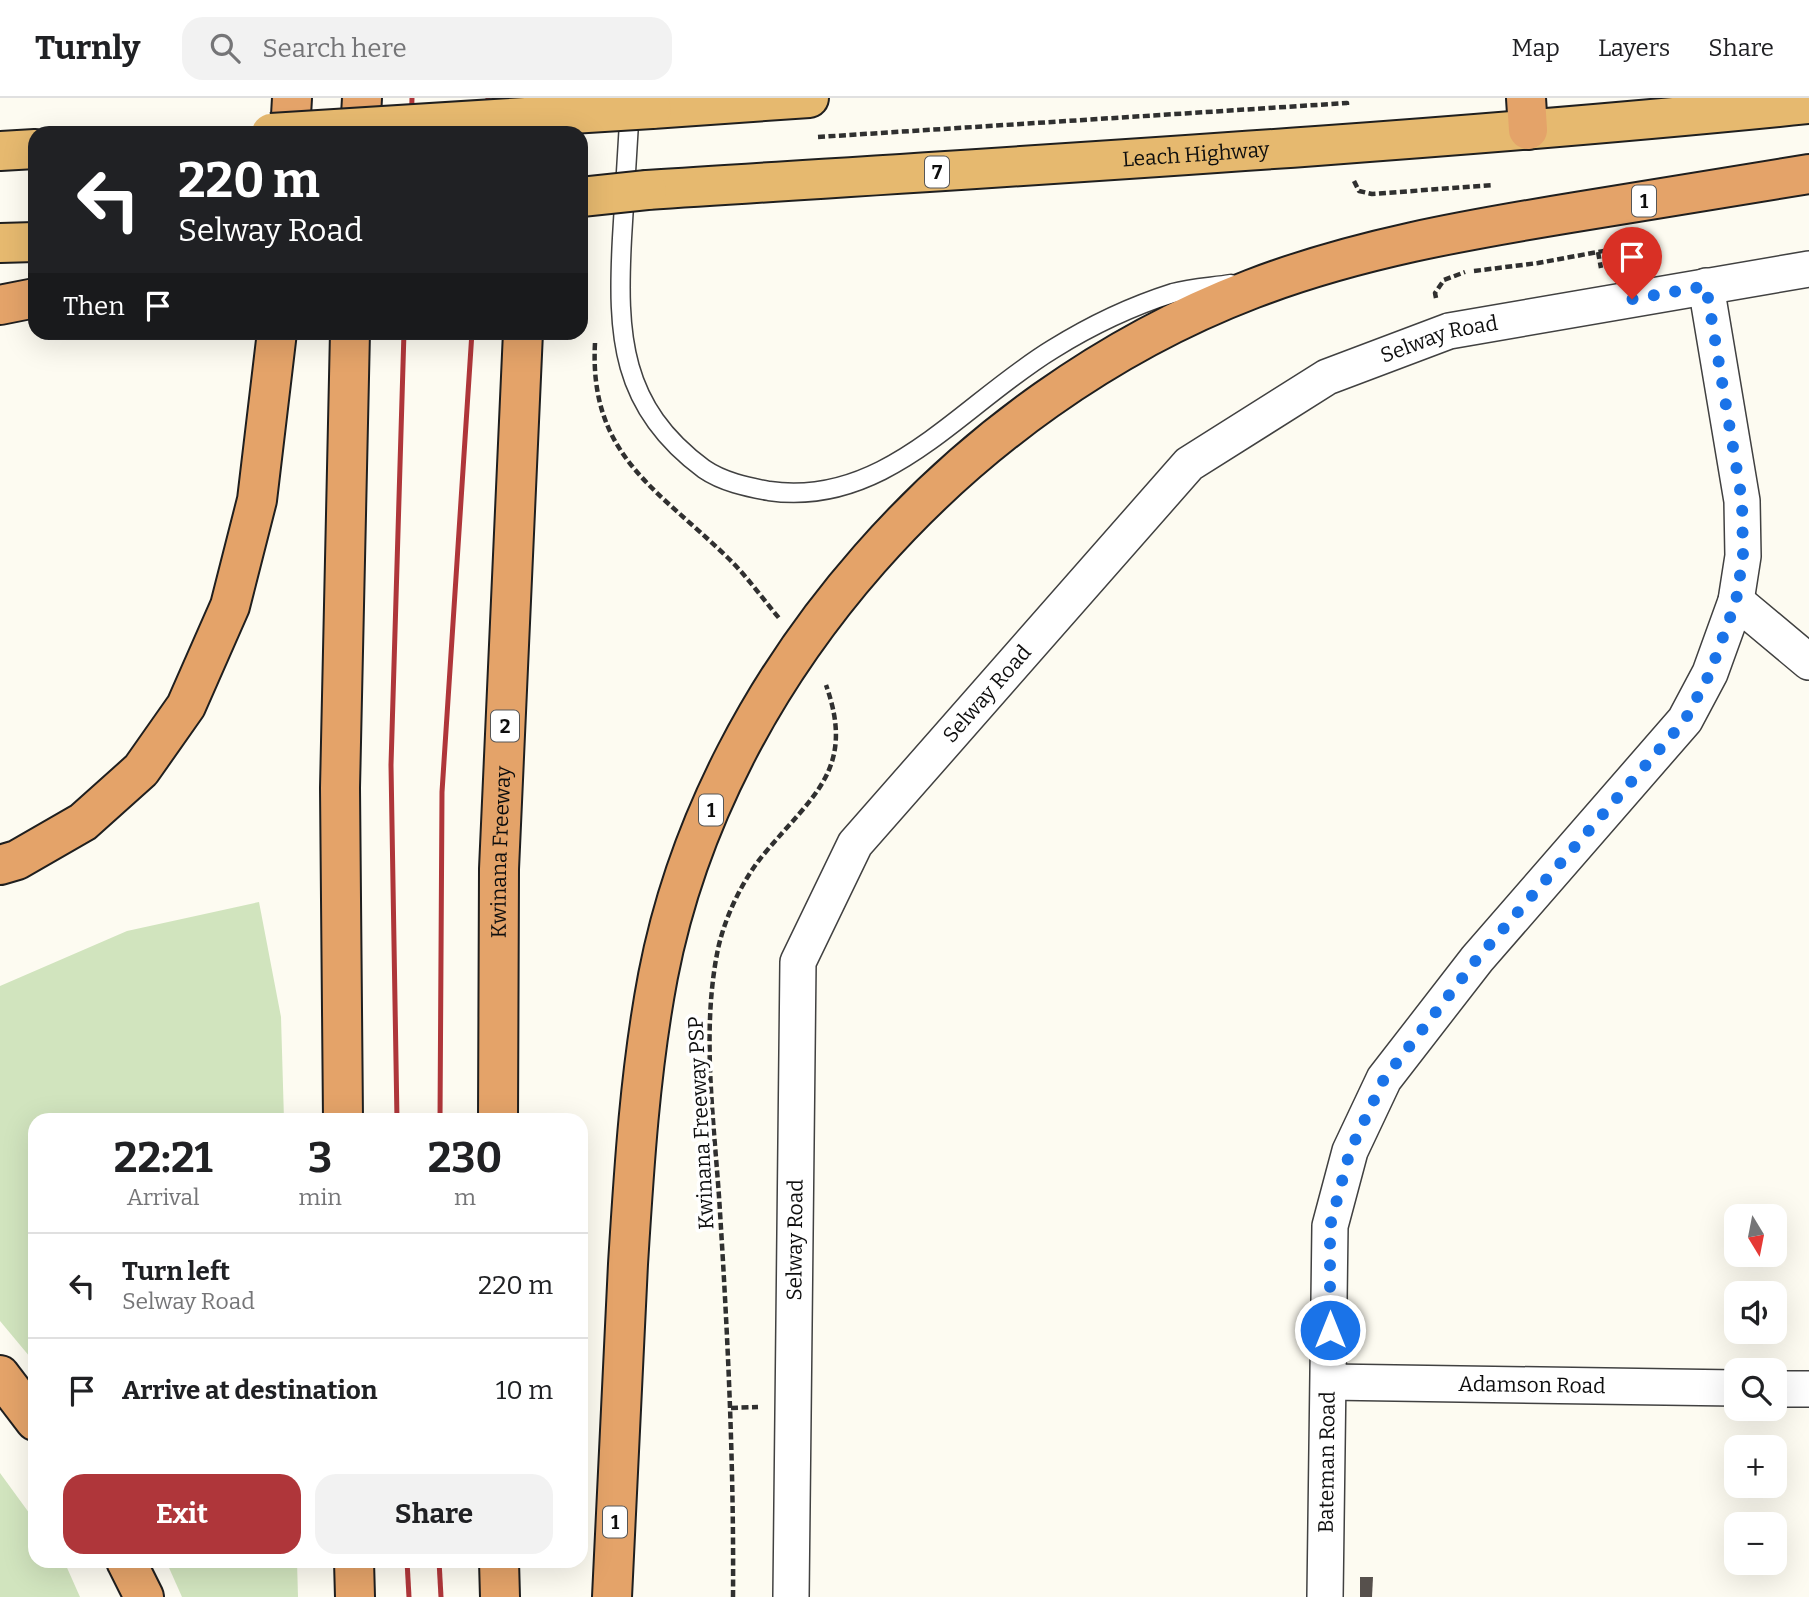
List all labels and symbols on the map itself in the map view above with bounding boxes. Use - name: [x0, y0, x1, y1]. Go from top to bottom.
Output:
- street label: Leach Highway: [1121, 136, 1271, 172]
- road number: 7: [925, 156, 949, 188]
- road number: 1: [1632, 186, 1656, 216]
- pin: [1602, 227, 1662, 299]
- street label: Selway Road: [1377, 310, 1500, 369]
- street label: Selway Road: [937, 640, 1037, 748]
- road number: 2: [491, 710, 519, 741]
- street label: Kwinana Freeway: [486, 765, 517, 938]
- road number: 1: [699, 794, 723, 825]
- street label: Kwinana Freeway PSP: [682, 1016, 720, 1230]
- street label: Selway Road: [781, 1179, 809, 1301]
- north arrow: [1724, 1204, 1787, 1267]
- position arrow: [1293, 1293, 1367, 1367]
- street label: Adamson Road: [1458, 1371, 1606, 1399]
- street label: Bateman Road: [1313, 1391, 1341, 1533]
- road number: 1: [603, 1506, 627, 1538]

